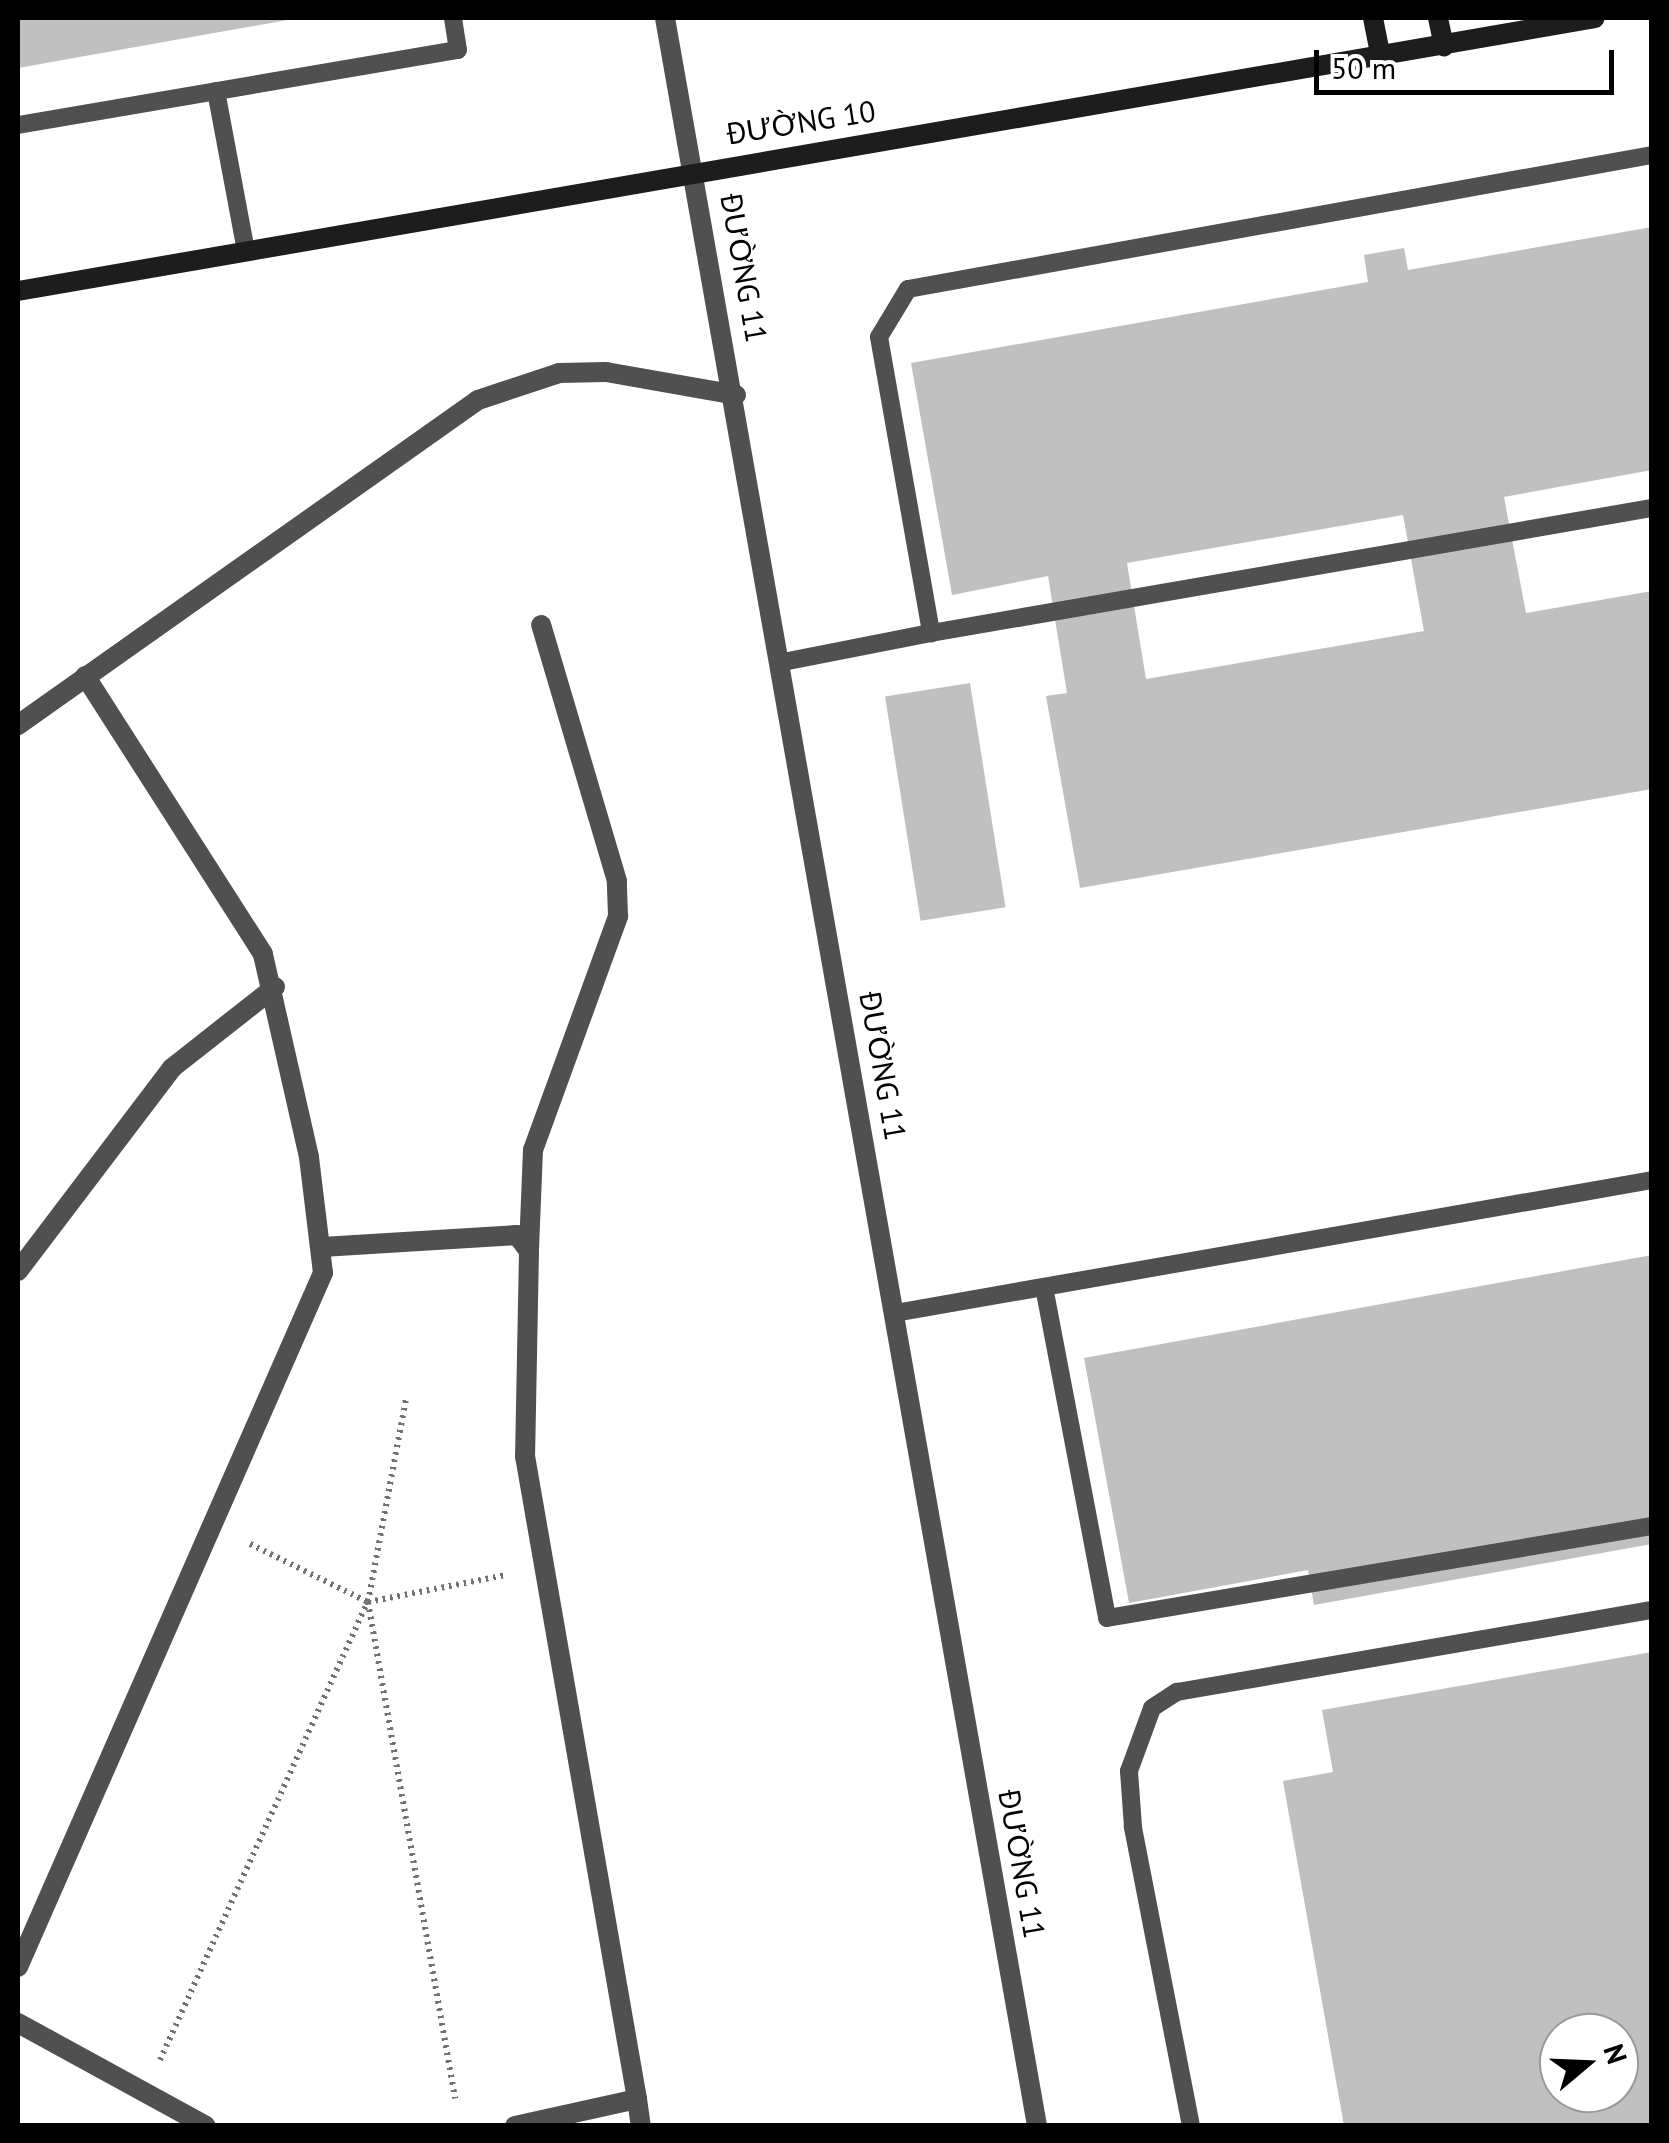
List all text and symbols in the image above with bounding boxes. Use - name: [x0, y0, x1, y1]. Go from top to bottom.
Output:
- scale bar: [1319, 30, 1619, 92]
- text: 50 m: [1331, 48, 1396, 87]
- street label: ĐƯỜNG 10: [724, 92, 878, 152]
- street label: ĐƯỜNG 11: [713, 191, 775, 345]
- street label: ĐƯỜNG 11: [852, 989, 914, 1143]
- street label: ĐƯỜNG 11: [991, 1787, 1053, 1941]
- north arrow: [1539, 2013, 1639, 2113]
- text: N: [1595, 2039, 1636, 2068]

